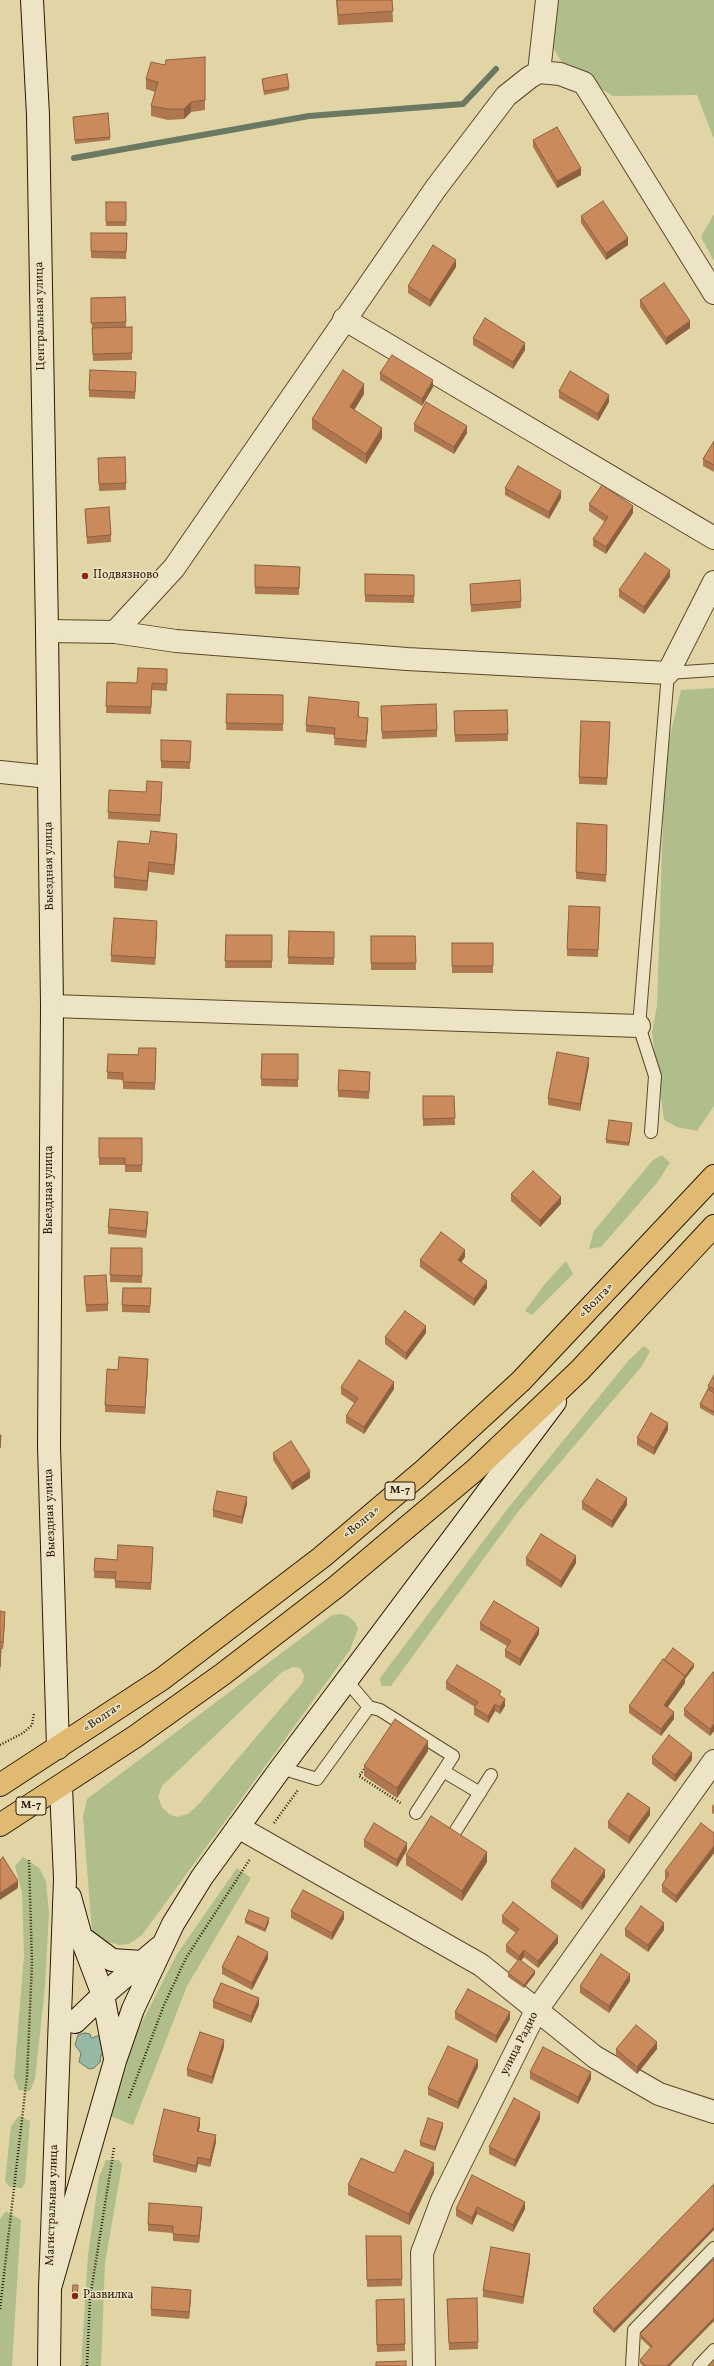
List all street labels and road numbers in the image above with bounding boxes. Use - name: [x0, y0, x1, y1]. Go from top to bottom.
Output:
- street label: Центральная улица: [33, 261, 49, 371]
- street label: Выездная улица: [42, 821, 58, 911]
- street label: Выездная улица: [43, 1146, 57, 1234]
- street label: «Волга»: [577, 1280, 617, 1322]
- street label: Выездная улица: [42, 1468, 60, 1558]
- road number: М-7: [385, 1482, 415, 1500]
- street label: «Волга»: [341, 1503, 383, 1543]
- street label: «Волга»: [81, 1700, 125, 1736]
- road number: М-7: [16, 1797, 46, 1815]
- street label: улица Радио: [498, 2010, 542, 2078]
- street label: Магистральная улица: [44, 2144, 62, 2266]

